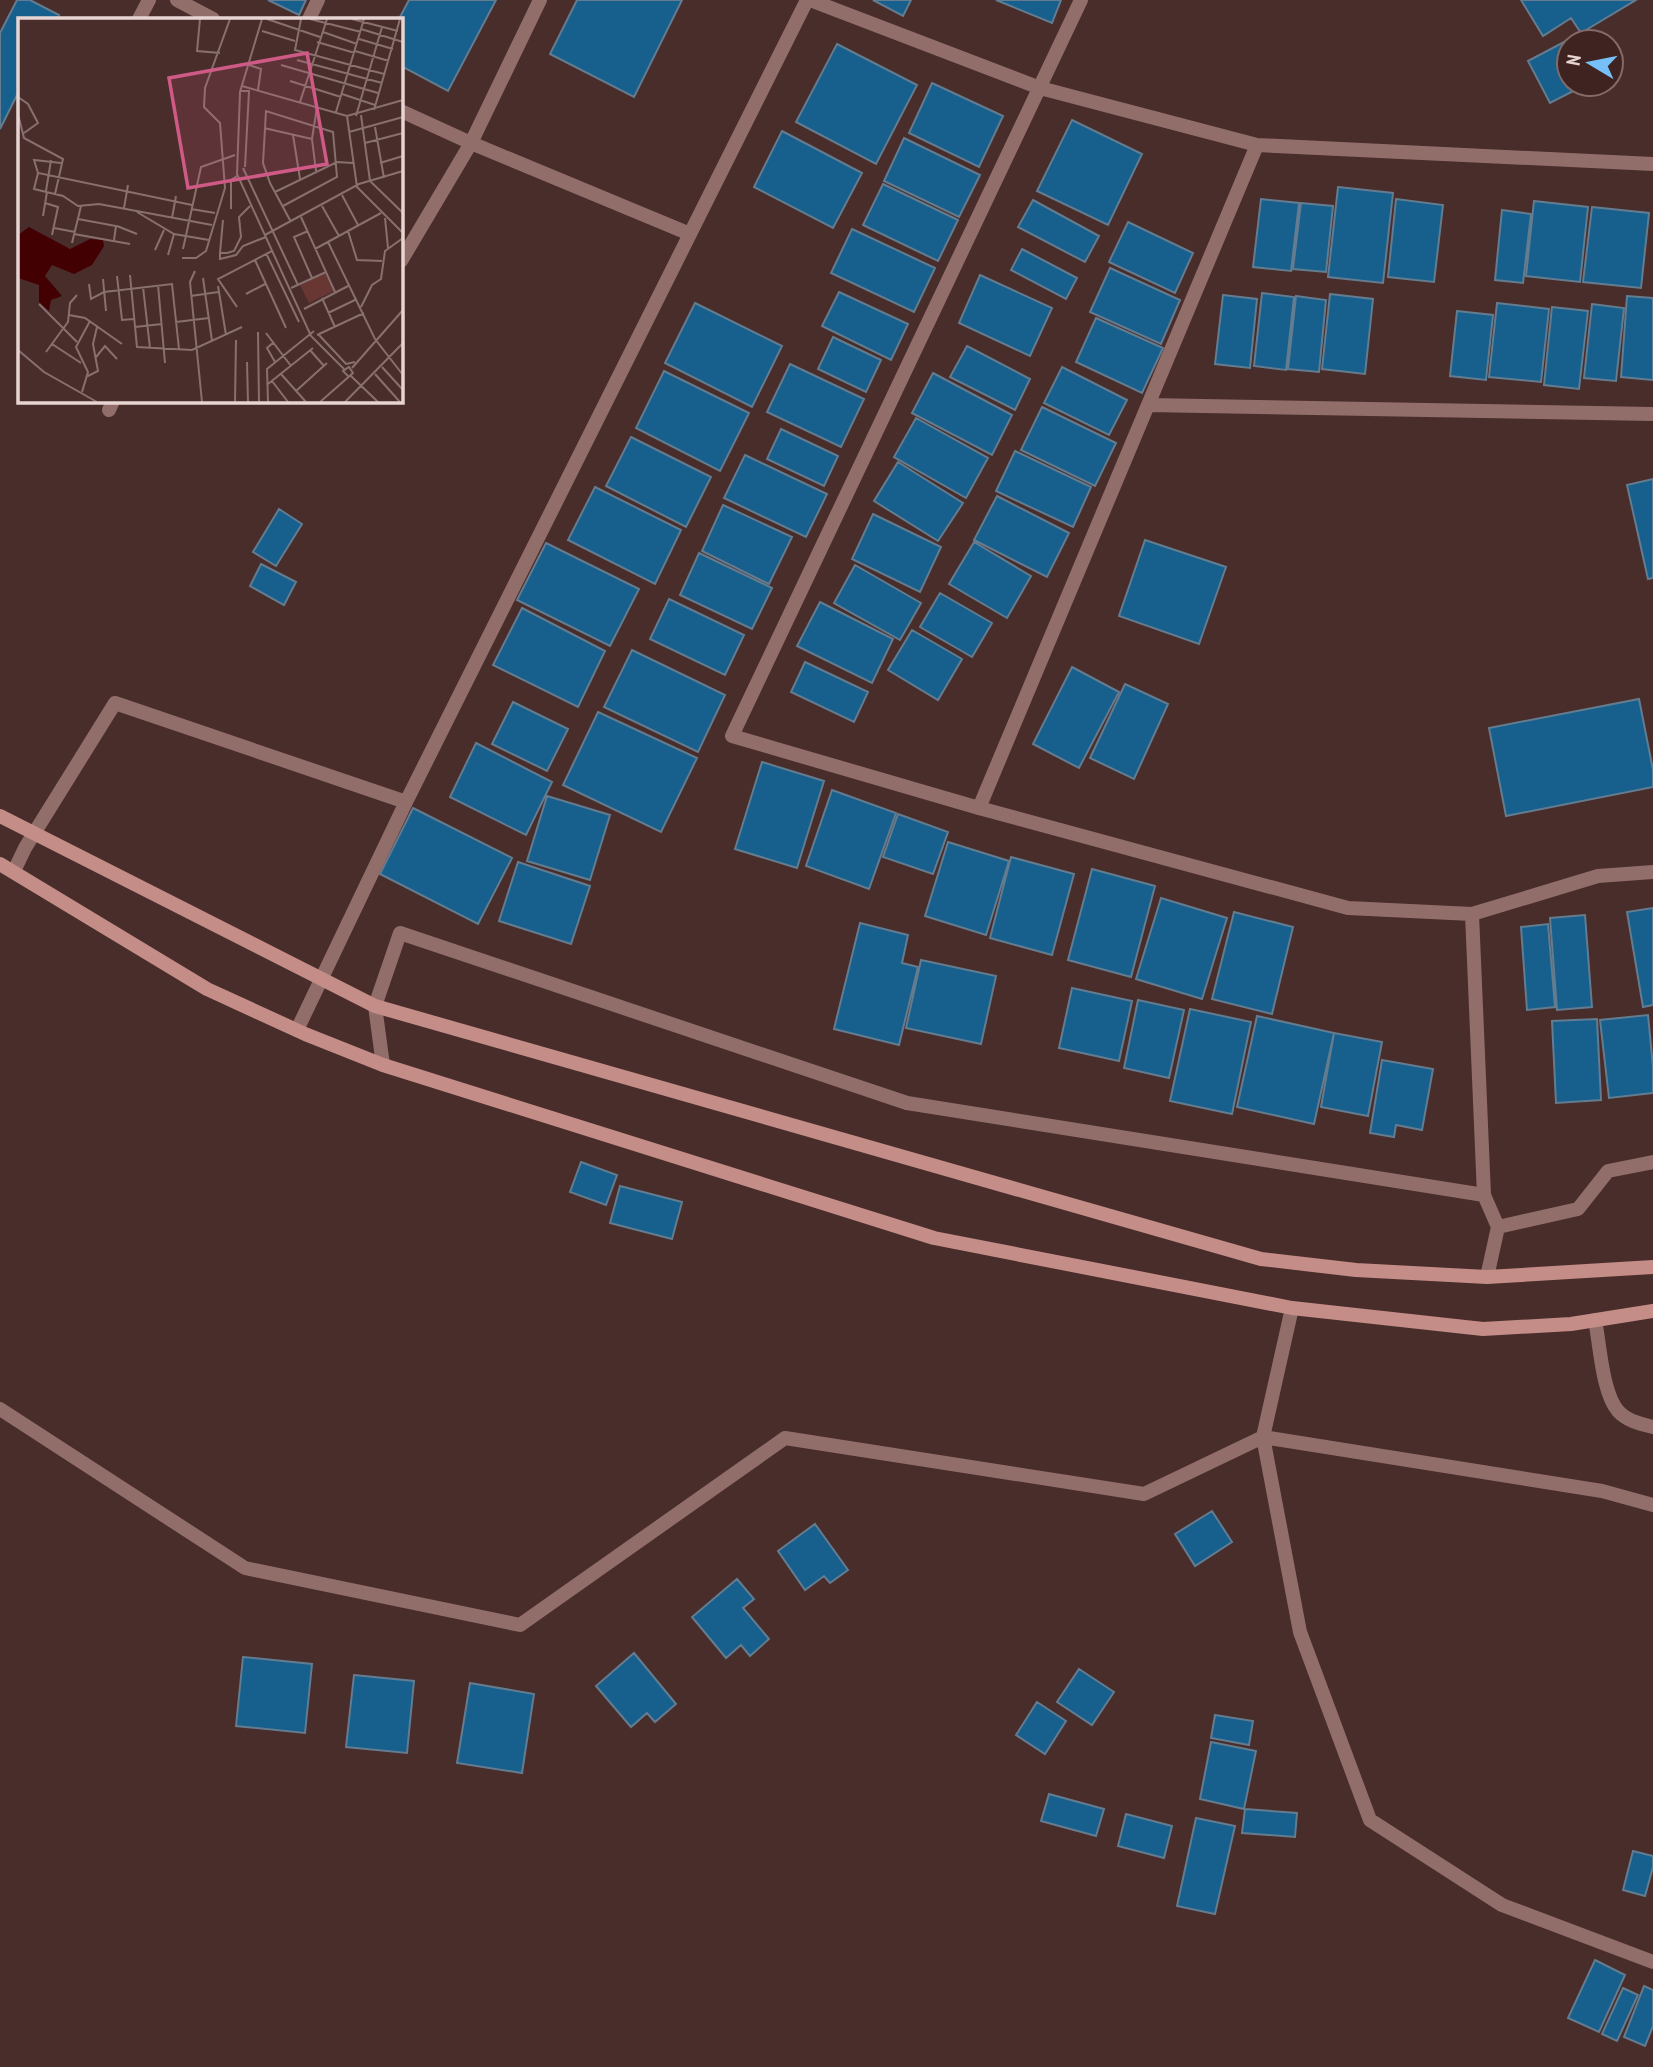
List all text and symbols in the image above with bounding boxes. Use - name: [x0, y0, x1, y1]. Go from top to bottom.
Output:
- inset map: [18, 18, 402, 402]
- north arrow: [1555, 28, 1625, 98]
- text: N: [1561, 53, 1586, 67]

